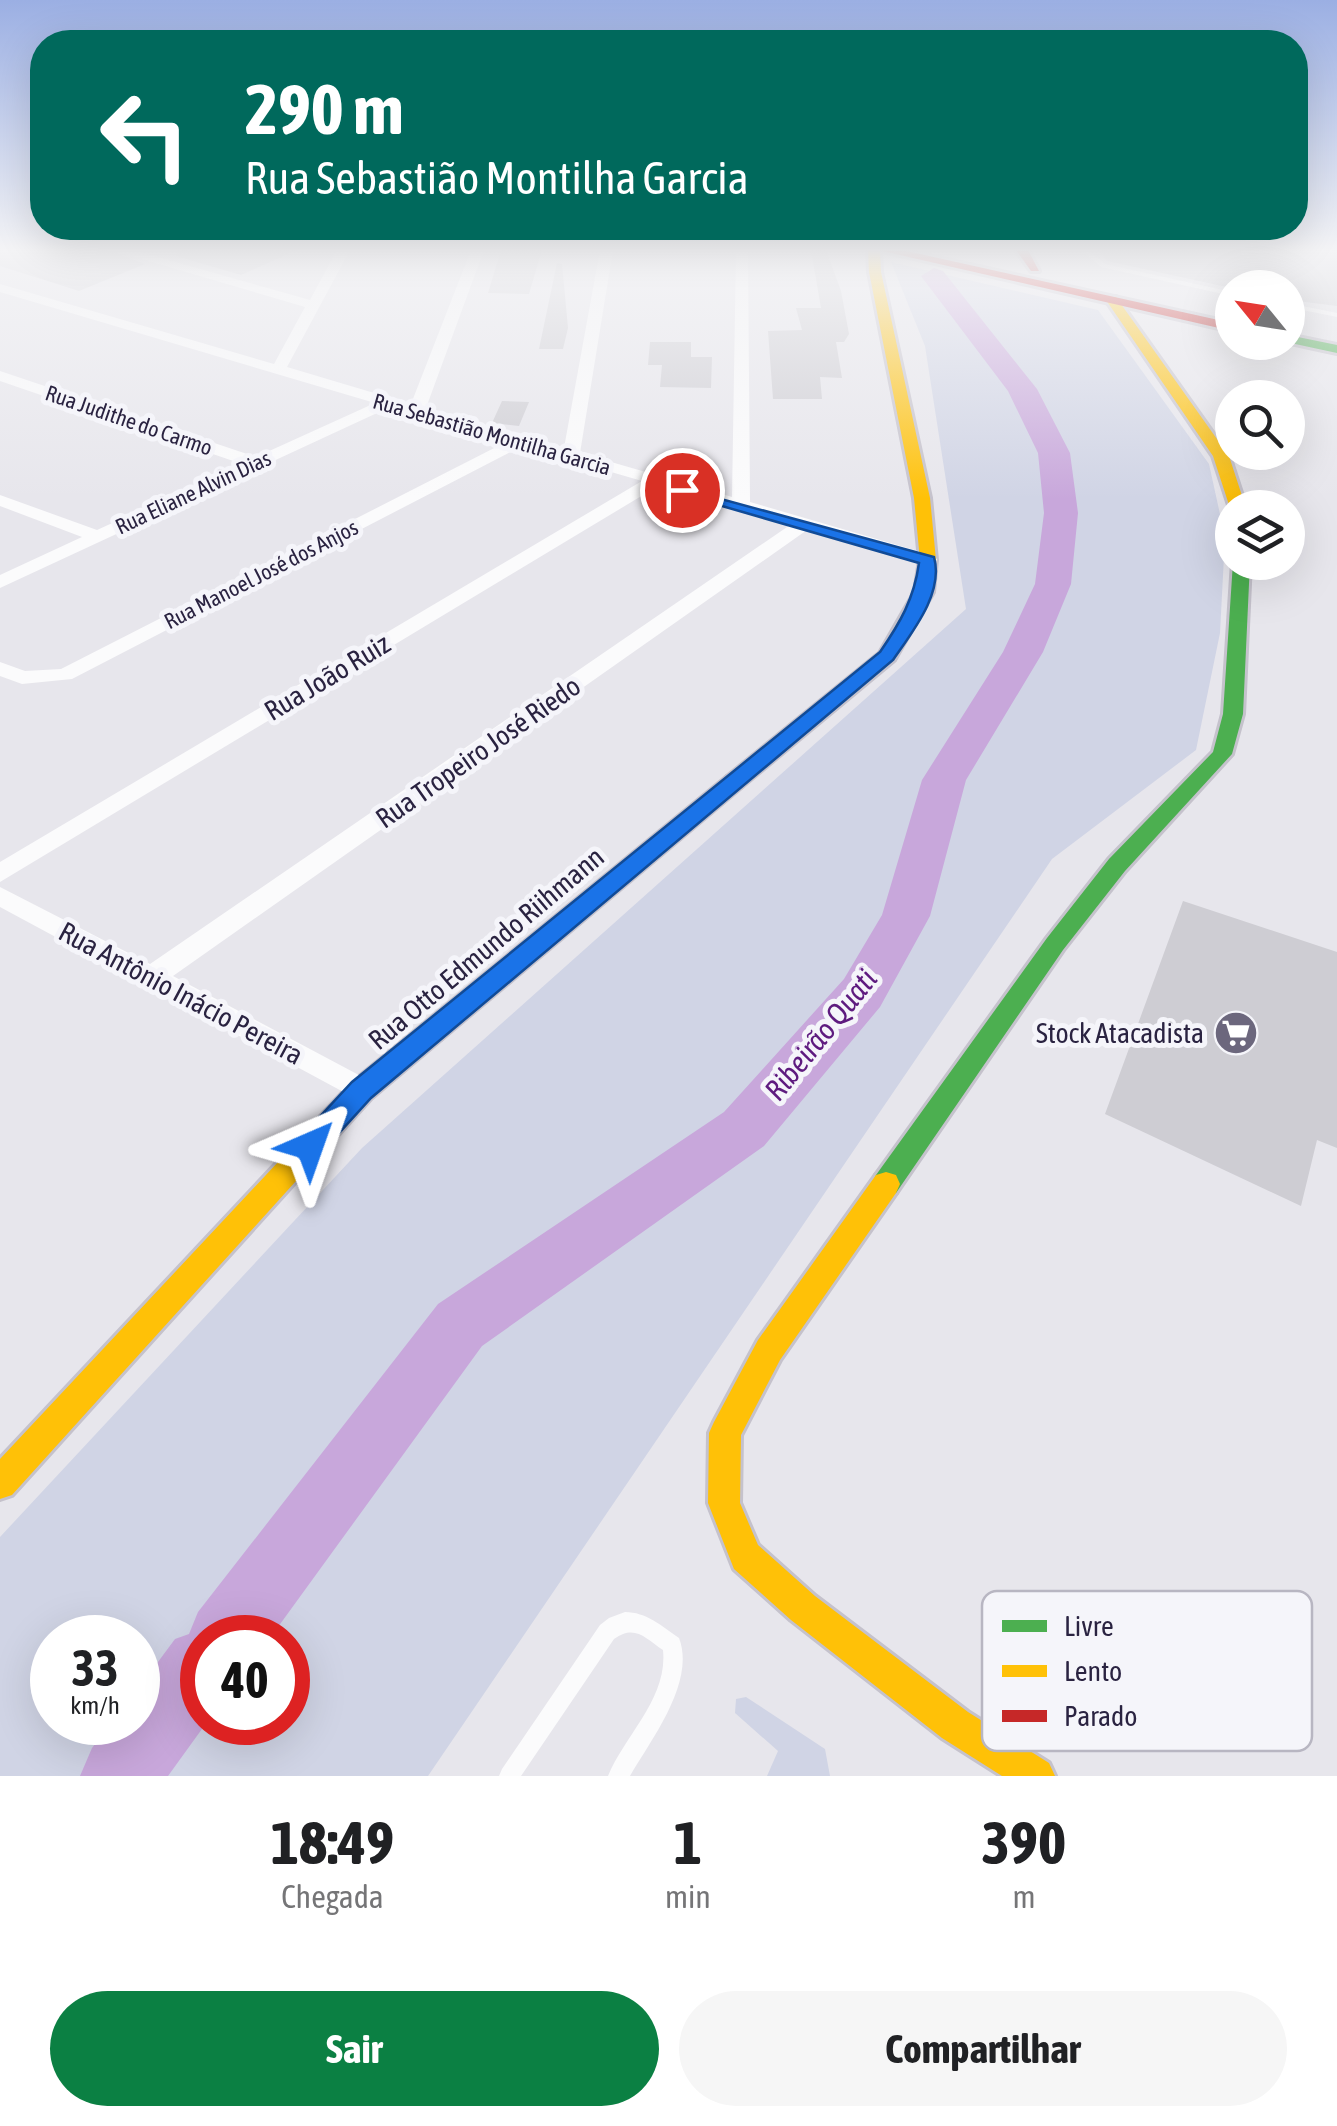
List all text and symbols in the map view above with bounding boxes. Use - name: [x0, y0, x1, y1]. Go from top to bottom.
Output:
- text: 290 m: [245, 69, 404, 149]
- icon: left: [80, 70, 210, 200]
- text: Rua Sebastião Montilha Garcia: [245, 152, 749, 204]
- north arrow: [1215, 270, 1305, 360]
- map controls: [1215, 270, 1305, 580]
- street label: Rua Judithe do Carmo: [42, 379, 216, 461]
- button: search: [1215, 380, 1305, 470]
- street label: Rua Sebastião Montilha Garcia: [370, 388, 614, 480]
- street label: Rua Eliane Alvin Dias: [111, 444, 275, 539]
- pin: [640, 448, 725, 533]
- icon: arrive: [655, 463, 710, 518]
- button: layers: [1215, 490, 1305, 580]
- street label: Rua Manoel José dos Anjos: [160, 514, 362, 634]
- street label: Rua João Ruiz: [259, 627, 395, 727]
- street label: Rua Tropeiro José Riedo: [370, 669, 586, 835]
- street label: Rua Otto Edmundo Riihmann: [362, 840, 610, 1056]
- street label: Rua Antônio Inácio Pereira: [54, 915, 308, 1071]
- water label: Ribeirão Quati: [757, 962, 883, 1107]
- supermarket icon: Stock Atacadista: [1213, 1010, 1259, 1056]
- place label: Stock Atacadista: [1036, 1017, 1204, 1049]
- position arrow: [258, 1094, 362, 1198]
- legend: [982, 1591, 1312, 1751]
- text: Livre: [1064, 1610, 1114, 1642]
- speed limit sign: 40: [180, 1615, 310, 1745]
- text: 33: [71, 1639, 118, 1697]
- text: Lento: [1064, 1655, 1122, 1687]
- text: km/h: [70, 1691, 120, 1719]
- text: Parado: [1064, 1700, 1137, 1732]
- text: 18:49: [271, 1808, 394, 1877]
- text: 1: [674, 1808, 702, 1877]
- text: 390: [982, 1808, 1066, 1877]
- text: Chegada: [281, 1878, 384, 1915]
- text: min: [665, 1878, 711, 1915]
- text: m: [1012, 1878, 1035, 1915]
- button: Sair: [50, 1991, 659, 2106]
- button: Compartilhar: [679, 1991, 1287, 2106]

